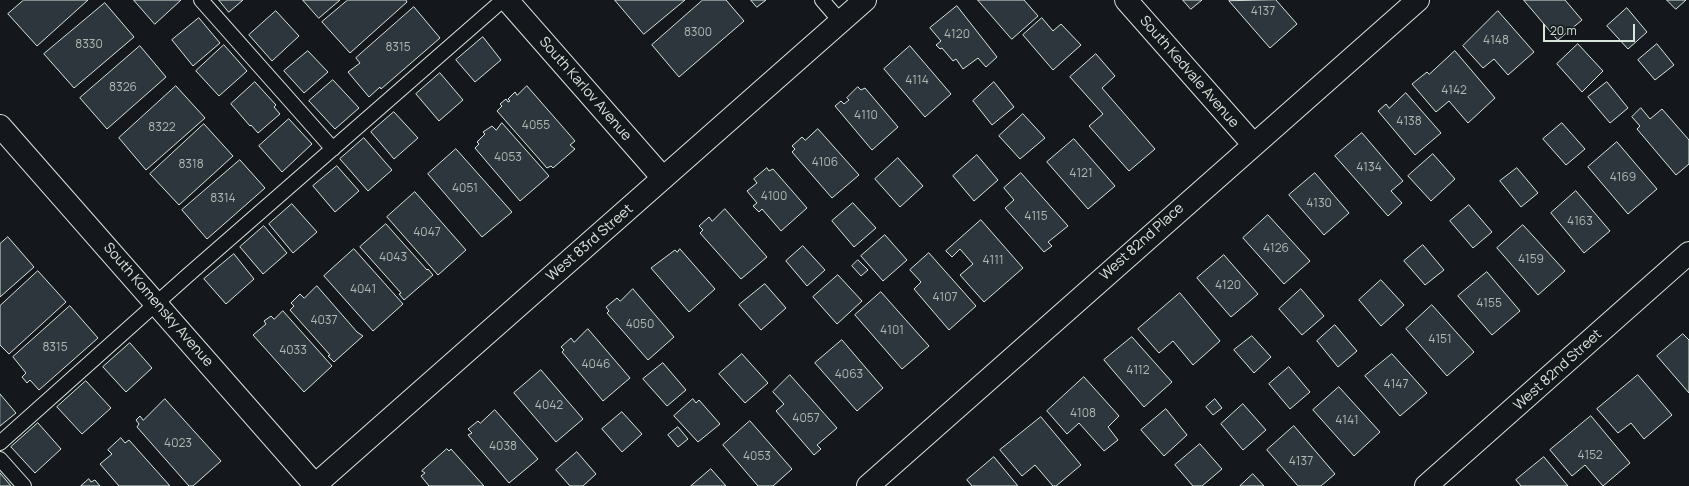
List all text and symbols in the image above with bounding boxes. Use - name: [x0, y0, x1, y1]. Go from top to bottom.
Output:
- house number: 4137: [1251, 5, 1275, 19]
- street label: South Kedvale Avenue: [1136, 13, 1242, 131]
- scale bar: [1545, 16, 1637, 42]
- text: 20 m: [1550, 22, 1577, 39]
- house number: 8300: [684, 26, 712, 40]
- house number: 4120: [944, 28, 970, 42]
- street label: South Karlov Avenue: [535, 34, 635, 144]
- house number: 4148: [1483, 34, 1509, 48]
- house number: 8330: [75, 38, 103, 52]
- house number: 8315: [385, 41, 411, 55]
- house number: 4114: [905, 74, 929, 88]
- house number: 8326: [109, 81, 137, 95]
- house number: 4142: [1441, 84, 1467, 98]
- house number: 4110: [854, 109, 878, 123]
- house number: 4138: [1396, 115, 1422, 129]
- house number: 4055: [522, 119, 550, 133]
- house number: 8322: [148, 121, 176, 135]
- house number: 4053: [494, 151, 522, 165]
- house number: 4106: [812, 156, 838, 170]
- house number: 8318: [178, 158, 204, 172]
- house number: 4134: [1356, 161, 1382, 175]
- house number: 4121: [1069, 167, 1093, 181]
- house number: 4169: [1610, 171, 1636, 185]
- house number: 4051: [452, 182, 478, 196]
- house number: 4100: [761, 190, 787, 204]
- house number: 8314: [210, 192, 236, 206]
- house number: 4130: [1306, 197, 1332, 211]
- street label: West 82nd Place: [1097, 200, 1187, 284]
- street label: West 83rd Street: [543, 201, 637, 285]
- house number: 4115: [1024, 210, 1048, 224]
- house number: 4163: [1567, 215, 1593, 229]
- house number: 4047: [413, 226, 441, 240]
- street label: South Komensky Avenue: [100, 240, 216, 370]
- house number: 4126: [1263, 242, 1289, 256]
- house number: 4043: [379, 251, 407, 265]
- house number: 4159: [1518, 253, 1544, 267]
- house number: 4111: [982, 254, 1004, 268]
- house number: 4120: [1215, 279, 1241, 293]
- house number: 4041: [350, 283, 376, 297]
- house number: 4107: [932, 291, 958, 305]
- house number: 4155: [1476, 297, 1502, 311]
- house number: 4037: [310, 314, 338, 328]
- house number: 4050: [626, 318, 654, 332]
- house number: 4101: [880, 324, 904, 338]
- street label: West 82nd Street: [1510, 326, 1606, 414]
- house number: 4151: [1428, 333, 1452, 347]
- house number: 8315: [42, 341, 68, 355]
- house number: 4033: [279, 344, 307, 358]
- house number: 4046: [582, 358, 610, 372]
- house number: 4112: [1126, 364, 1150, 378]
- house number: 4063: [835, 368, 863, 382]
- house number: 4147: [1384, 378, 1408, 392]
- house number: 4042: [535, 399, 563, 413]
- house number: 4108: [1070, 407, 1096, 421]
- house number: 4057: [792, 412, 820, 426]
- house number: 4141: [1335, 414, 1359, 428]
- house number: 4023: [164, 437, 192, 451]
- house number: 4038: [489, 440, 517, 454]
- house number: 4152: [1577, 449, 1603, 463]
- house number: 4053: [743, 450, 771, 464]
- house number: 4137: [1289, 455, 1313, 469]

